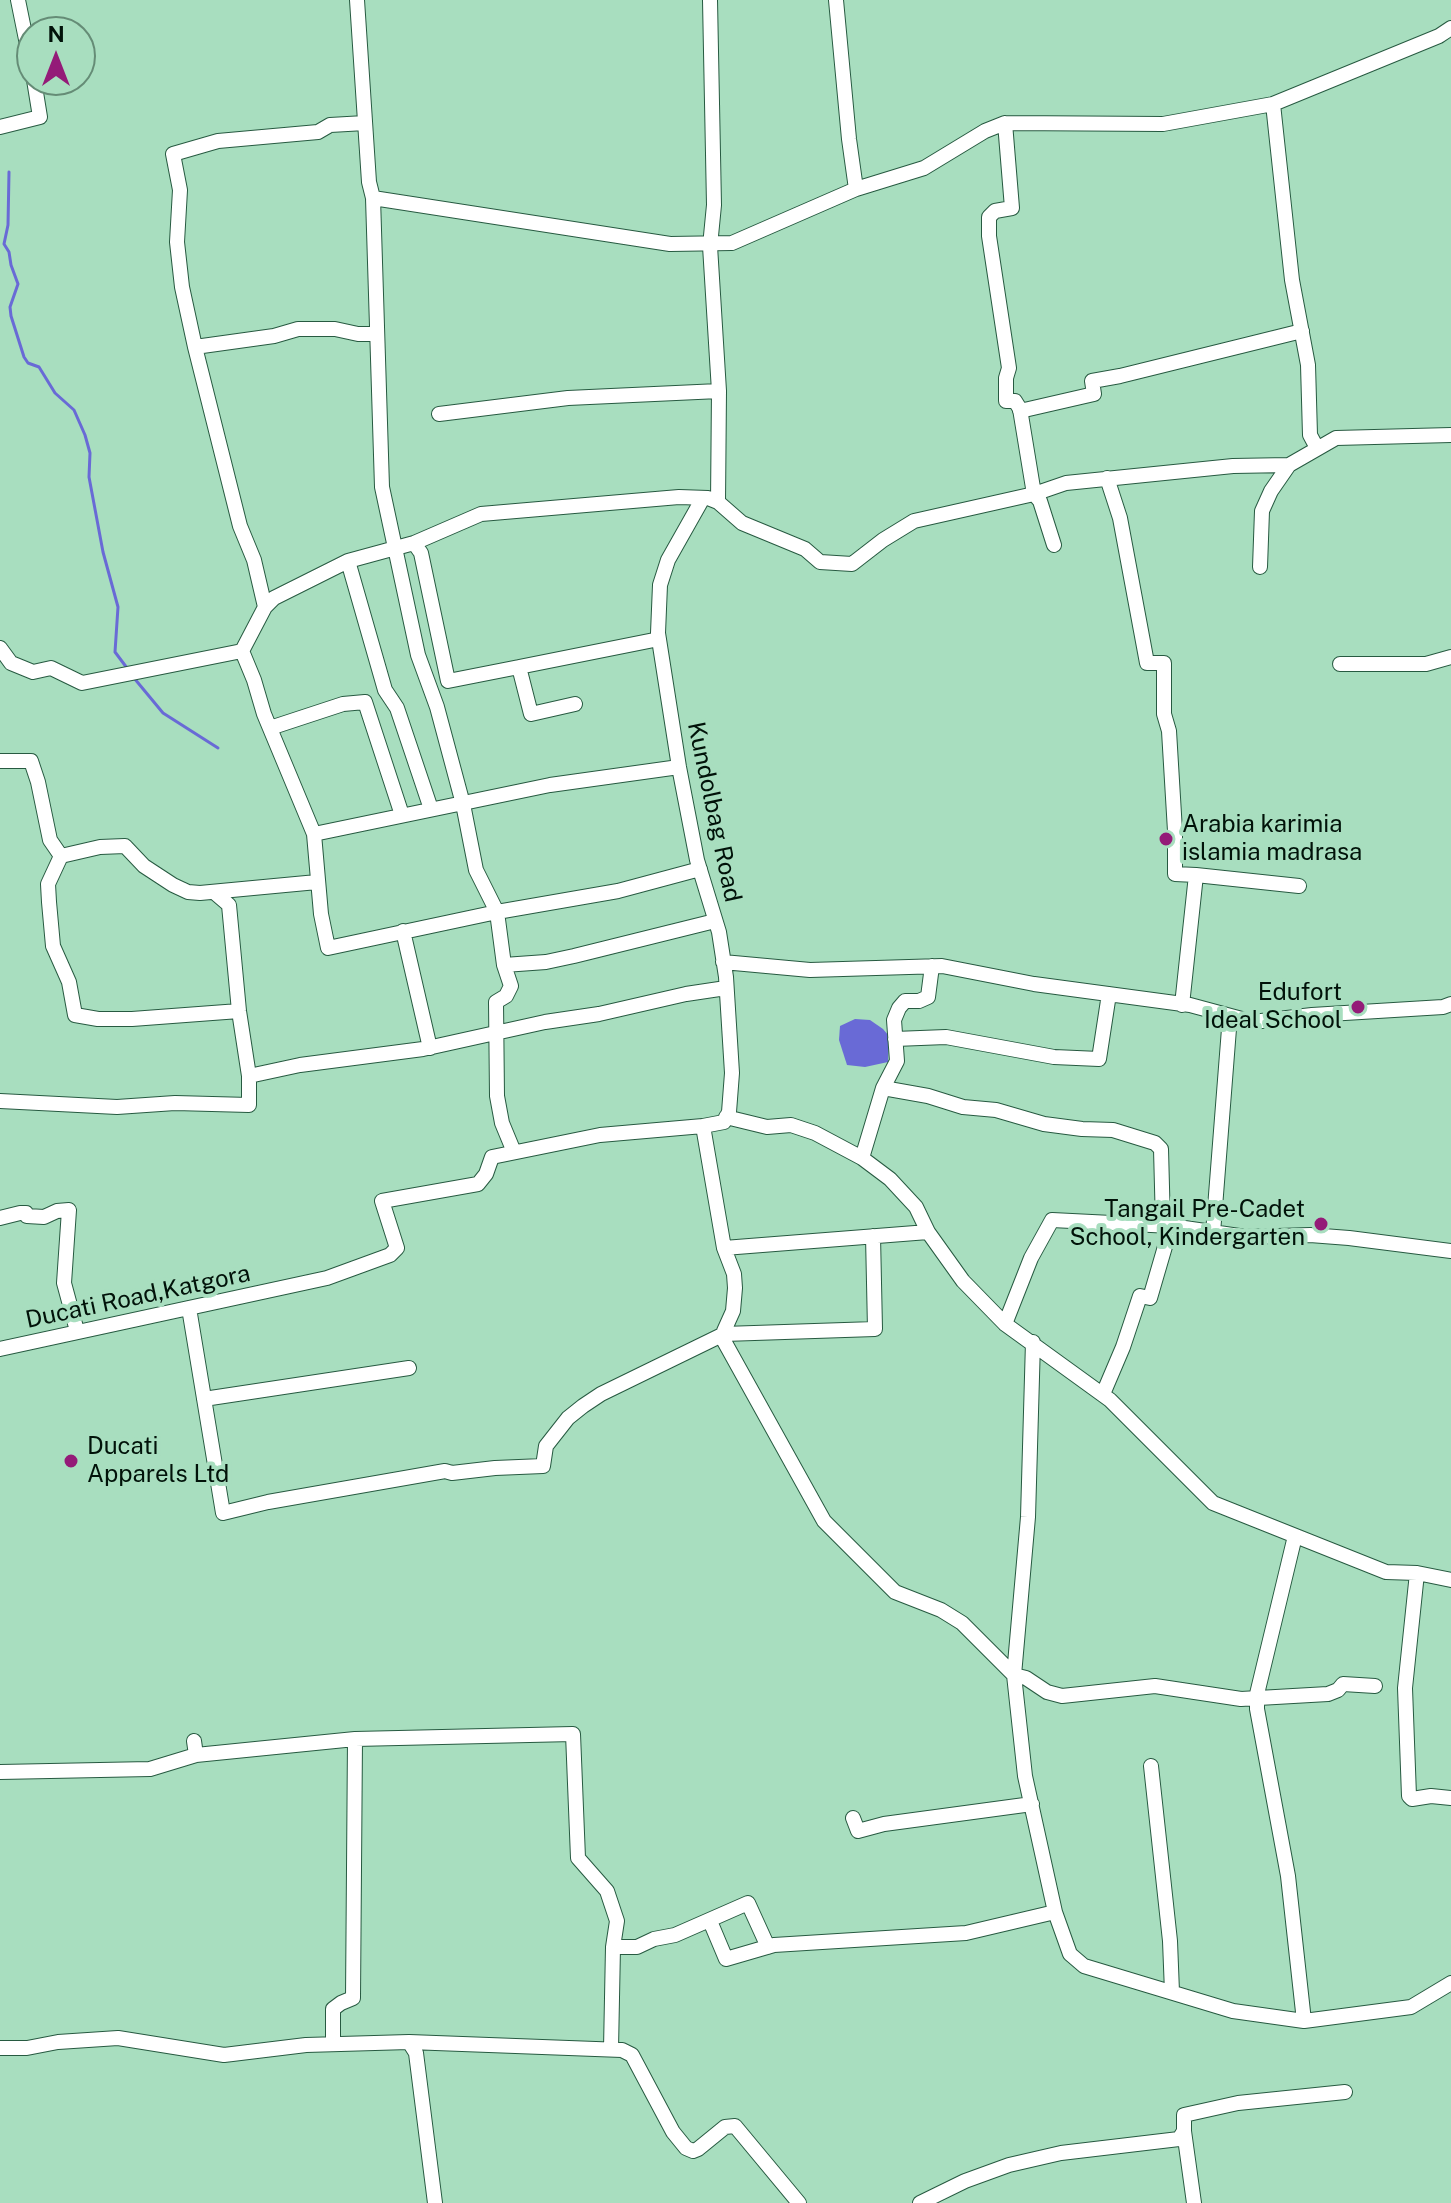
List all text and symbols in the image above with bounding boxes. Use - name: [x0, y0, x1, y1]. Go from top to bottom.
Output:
- north arrow: [16, 16, 96, 96]
- text: N: [47, 21, 65, 47]
- street label: Kundolbag Road: [681, 719, 747, 905]
- place label: Arabia karimia islamia madrasa: [1182, 811, 1362, 867]
- marker: Arabia karimia islamia madrasa: [1157, 830, 1175, 848]
- place label: Edufort Ideal School: [1204, 979, 1342, 1035]
- marker: Edufort Ideal School: [1349, 998, 1367, 1016]
- place label: Tangail Pre-Cadet School, Kindergarten: [1069, 1196, 1305, 1252]
- marker: Tangail Pre-Cadet School, Kindergarten: [1312, 1215, 1330, 1233]
- street label: Ducati Road,Katgora: [23, 1259, 253, 1335]
- place label: Ducati Apparels Ltd: [87, 1433, 229, 1489]
- marker: Ducati Apparels Ltd: [62, 1452, 80, 1470]

